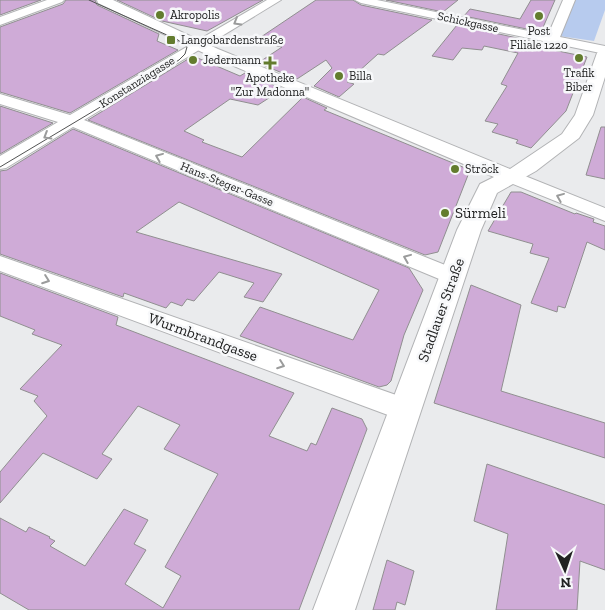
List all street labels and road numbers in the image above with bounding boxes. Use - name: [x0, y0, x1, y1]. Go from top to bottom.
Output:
- street label: Schickgasse: [436, 9, 500, 35]
- street label: Konstanziagasse: [97, 53, 178, 111]
- street label: Hans-Steger-Gasse: [178, 159, 276, 209]
- street label: Stadlauer Straße: [414, 256, 468, 364]
- street label: Wurmbrandgasse: [146, 309, 260, 365]

